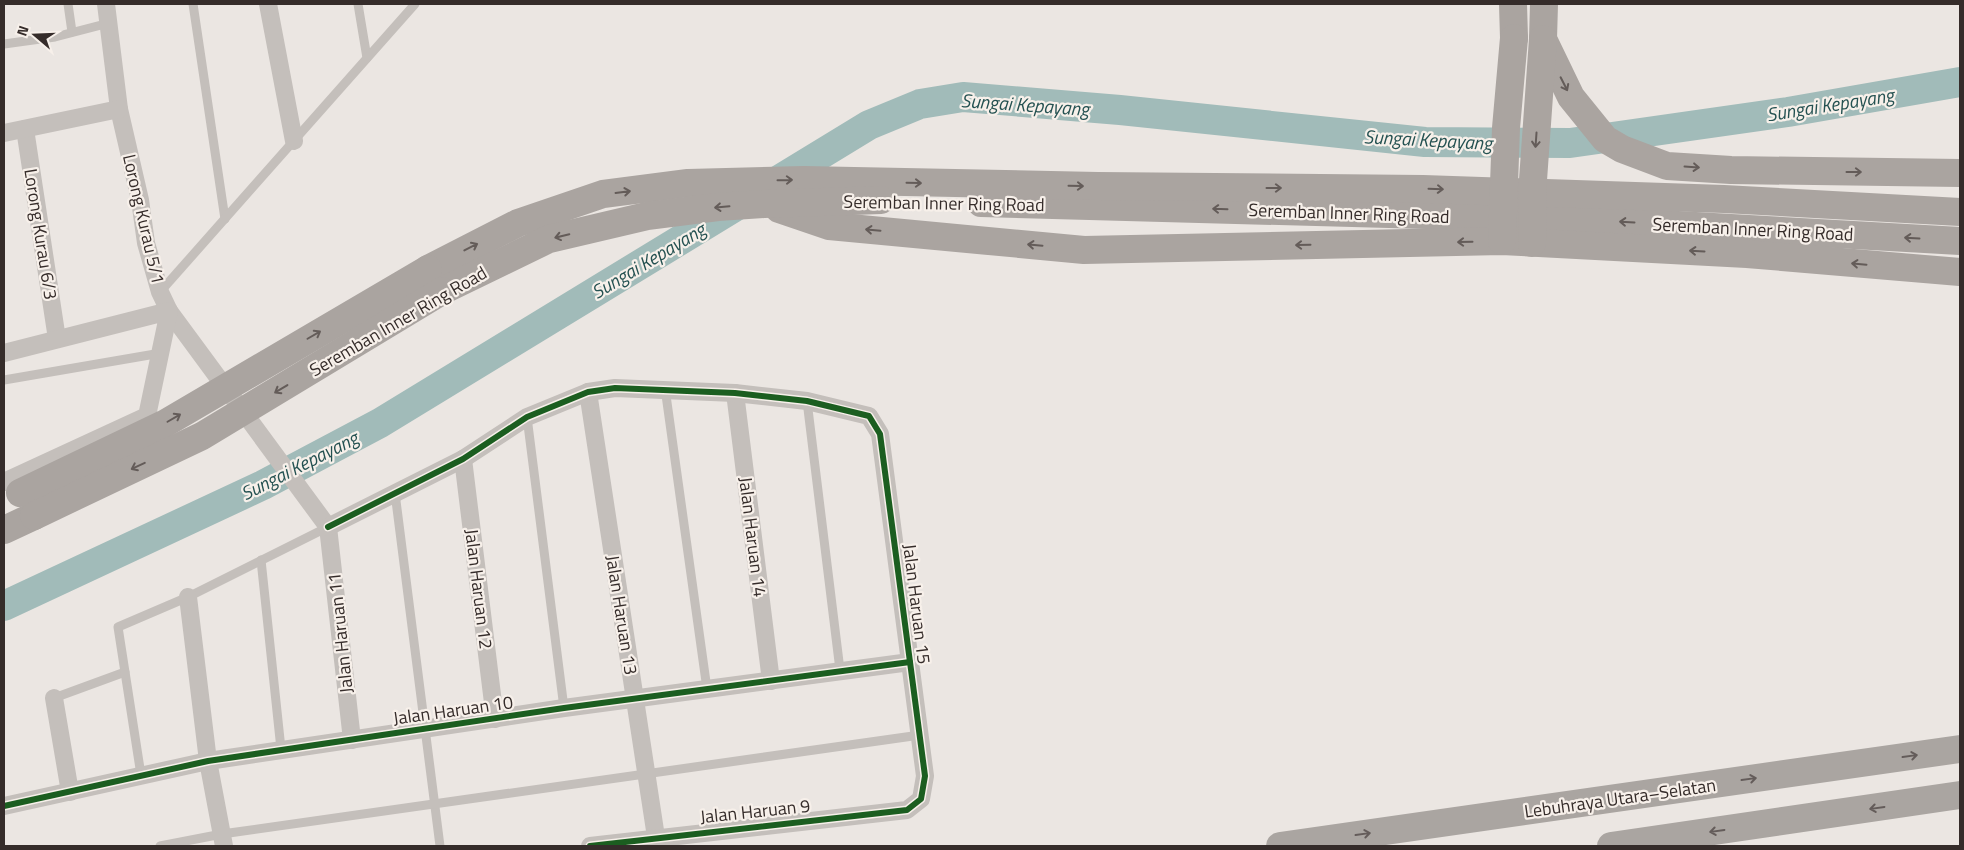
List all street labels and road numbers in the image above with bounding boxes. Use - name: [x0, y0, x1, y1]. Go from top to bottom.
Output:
- street label: Lorong Kurau 5/1: [116, 151, 172, 287]
- street label: Lorong Kurau 6/3: [17, 167, 65, 301]
- street label: Seremban Inner Ring Road: [843, 188, 1045, 218]
- street label: Seremban Inner Ring Road: [1248, 196, 1450, 230]
- street label: Seremban Inner Ring Road: [1652, 210, 1854, 248]
- street label: Seremban Inner Ring Road: [304, 259, 492, 383]
- street label: Jalan Haruan 14: [732, 475, 774, 599]
- street label: Jalan Haruan 12: [458, 527, 500, 651]
- street label: Jalan Haruan 15: [896, 542, 938, 666]
- street label: Jalan Haruan 13: [599, 553, 645, 677]
- street label: Jalan Haruan 11: [320, 572, 360, 694]
- street label: Jalan Haruan 10: [391, 688, 515, 732]
- street label: Lebuhraya Utara–Selatan: [1523, 771, 1717, 825]
- street label: Jalan Haruan 9: [699, 792, 811, 830]

